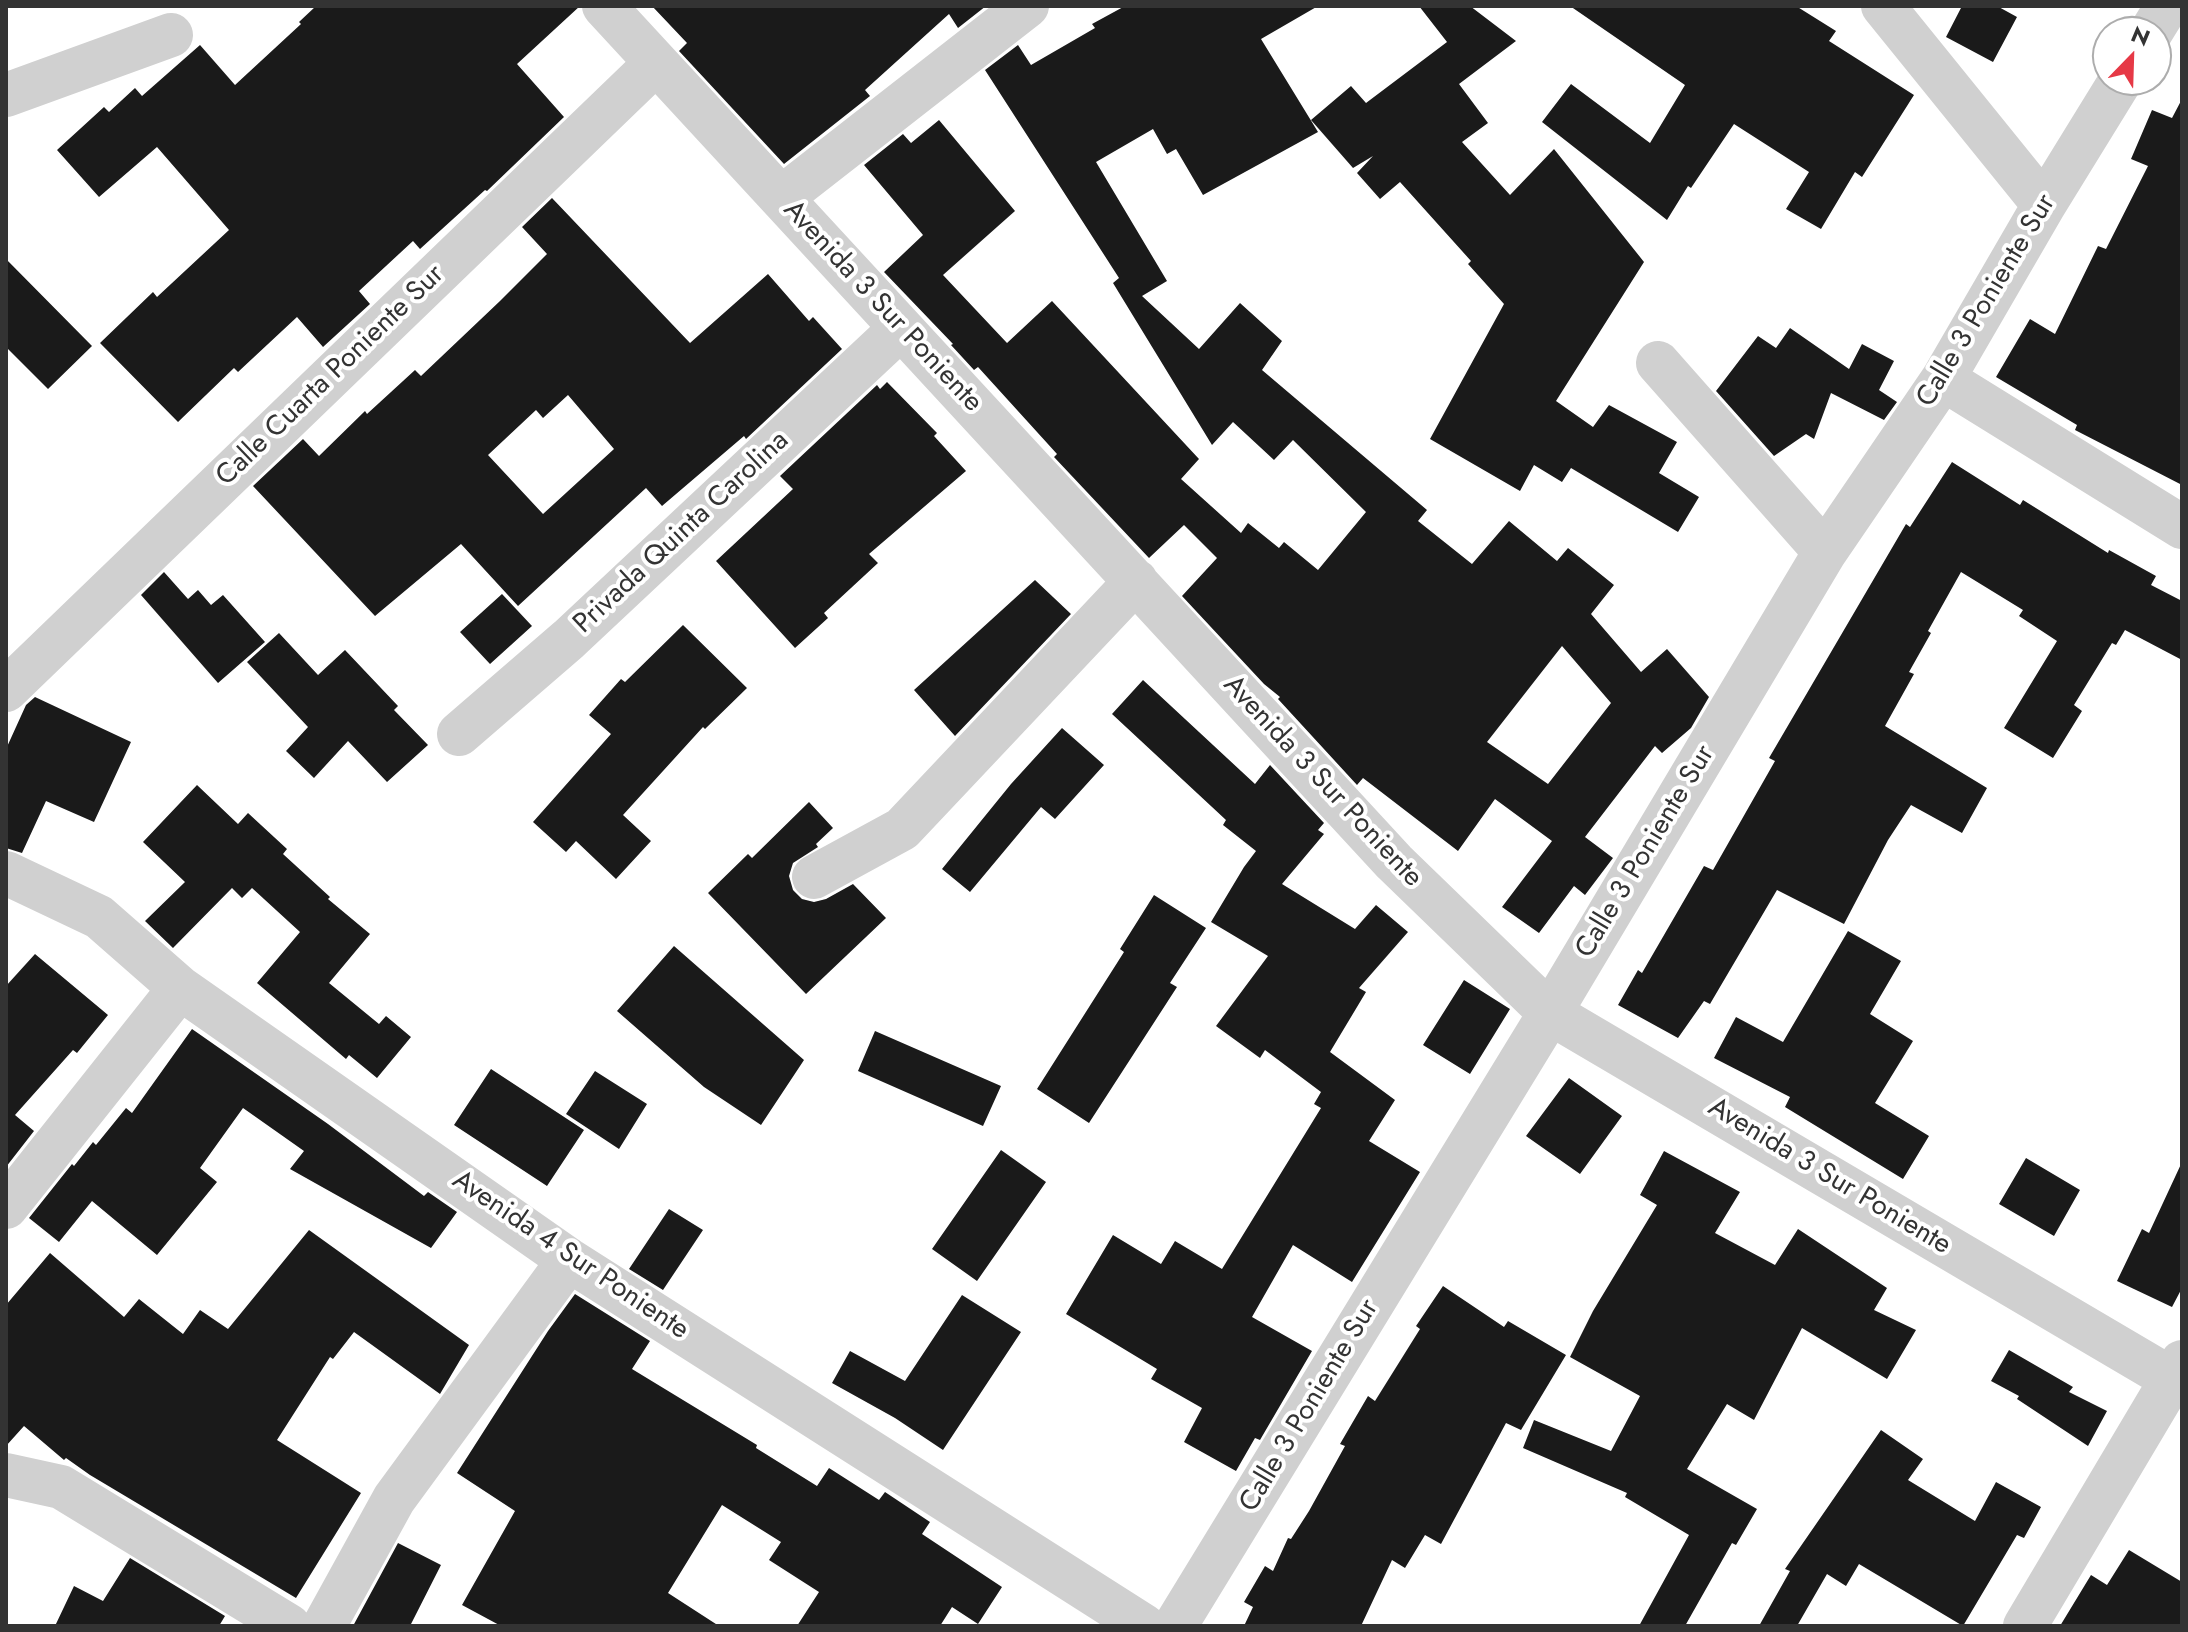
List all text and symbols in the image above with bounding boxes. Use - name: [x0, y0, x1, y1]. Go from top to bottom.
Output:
- north arrow: [2092, 16, 2172, 96]
- text: N: [2126, 18, 2155, 54]
- street label: Calle 3 Poniente Sur: [1910, 189, 2064, 413]
- street label: Avenida 3 Sur Poniente: [775, 194, 989, 420]
- street label: Calle Cuarta Poniente Sur: [210, 258, 452, 494]
- street label: Privada Quinta Carolina: [568, 425, 796, 641]
- street label: Avenida 3 Sur Poniente: [1215, 669, 1429, 895]
- street label: Calle 3 Poniente Sur: [1569, 740, 1723, 964]
- street label: Avenida 3 Sur Poniente: [1702, 1091, 1956, 1263]
- street label: Avenida 4 Sur Poniente: [445, 1164, 695, 1348]
- street label: Calle 3 Poniente Sur: [1233, 1294, 1387, 1518]

